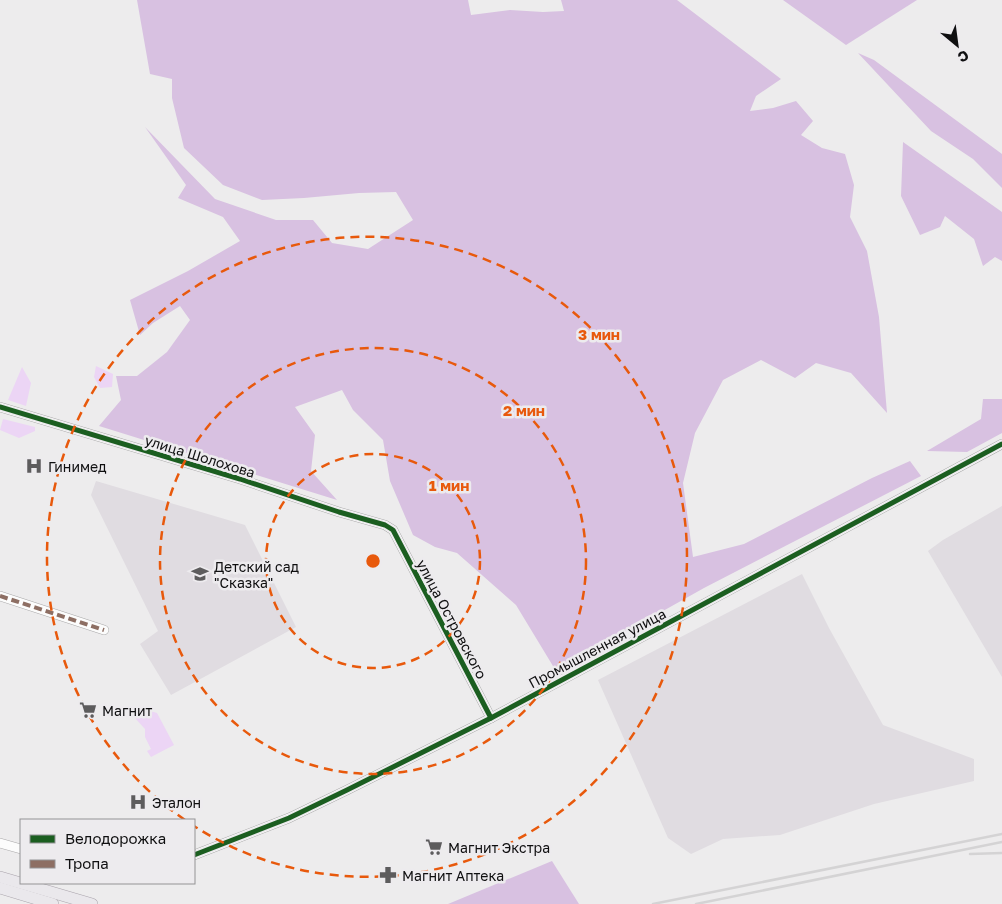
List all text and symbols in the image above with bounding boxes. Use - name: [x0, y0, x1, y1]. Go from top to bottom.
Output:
- north arrow: [932, 20, 982, 70]
- text: С: [955, 47, 972, 67]
- text: 3 мин: [578, 325, 620, 343]
- text: 2 мин: [503, 401, 545, 419]
- street label: улица Шолохова: [143, 431, 257, 481]
- hospital icon: Гинимед: [24, 456, 44, 476]
- place label: Гинимед: [48, 458, 107, 475]
- text: 1 мин: [429, 476, 469, 494]
- centre of rings: [364, 552, 382, 570]
- street label: улица Островского: [413, 556, 491, 682]
- place label: Детский сад "Сказка": [214, 558, 300, 591]
- school or university icon: Детский сад "Сказка": [190, 564, 210, 584]
- street label: Промышленная улица: [525, 605, 669, 691]
- supermarket icon: Магнит: [78, 700, 98, 720]
- place label: Магнит: [102, 702, 152, 719]
- hospital icon: Эталон: [128, 792, 148, 812]
- place label: Эталон: [152, 794, 201, 811]
- legend: [20, 819, 195, 884]
- text: Велодорожка: [65, 829, 166, 847]
- supermarket icon: Магнит Экстра: [424, 837, 444, 857]
- place label: Магнит Экстра: [448, 839, 550, 856]
- text: Тропа: [65, 854, 109, 872]
- pharmacy icon: Магнит Аптека: [378, 865, 398, 885]
- place label: Магнит Аптека: [402, 867, 504, 884]

